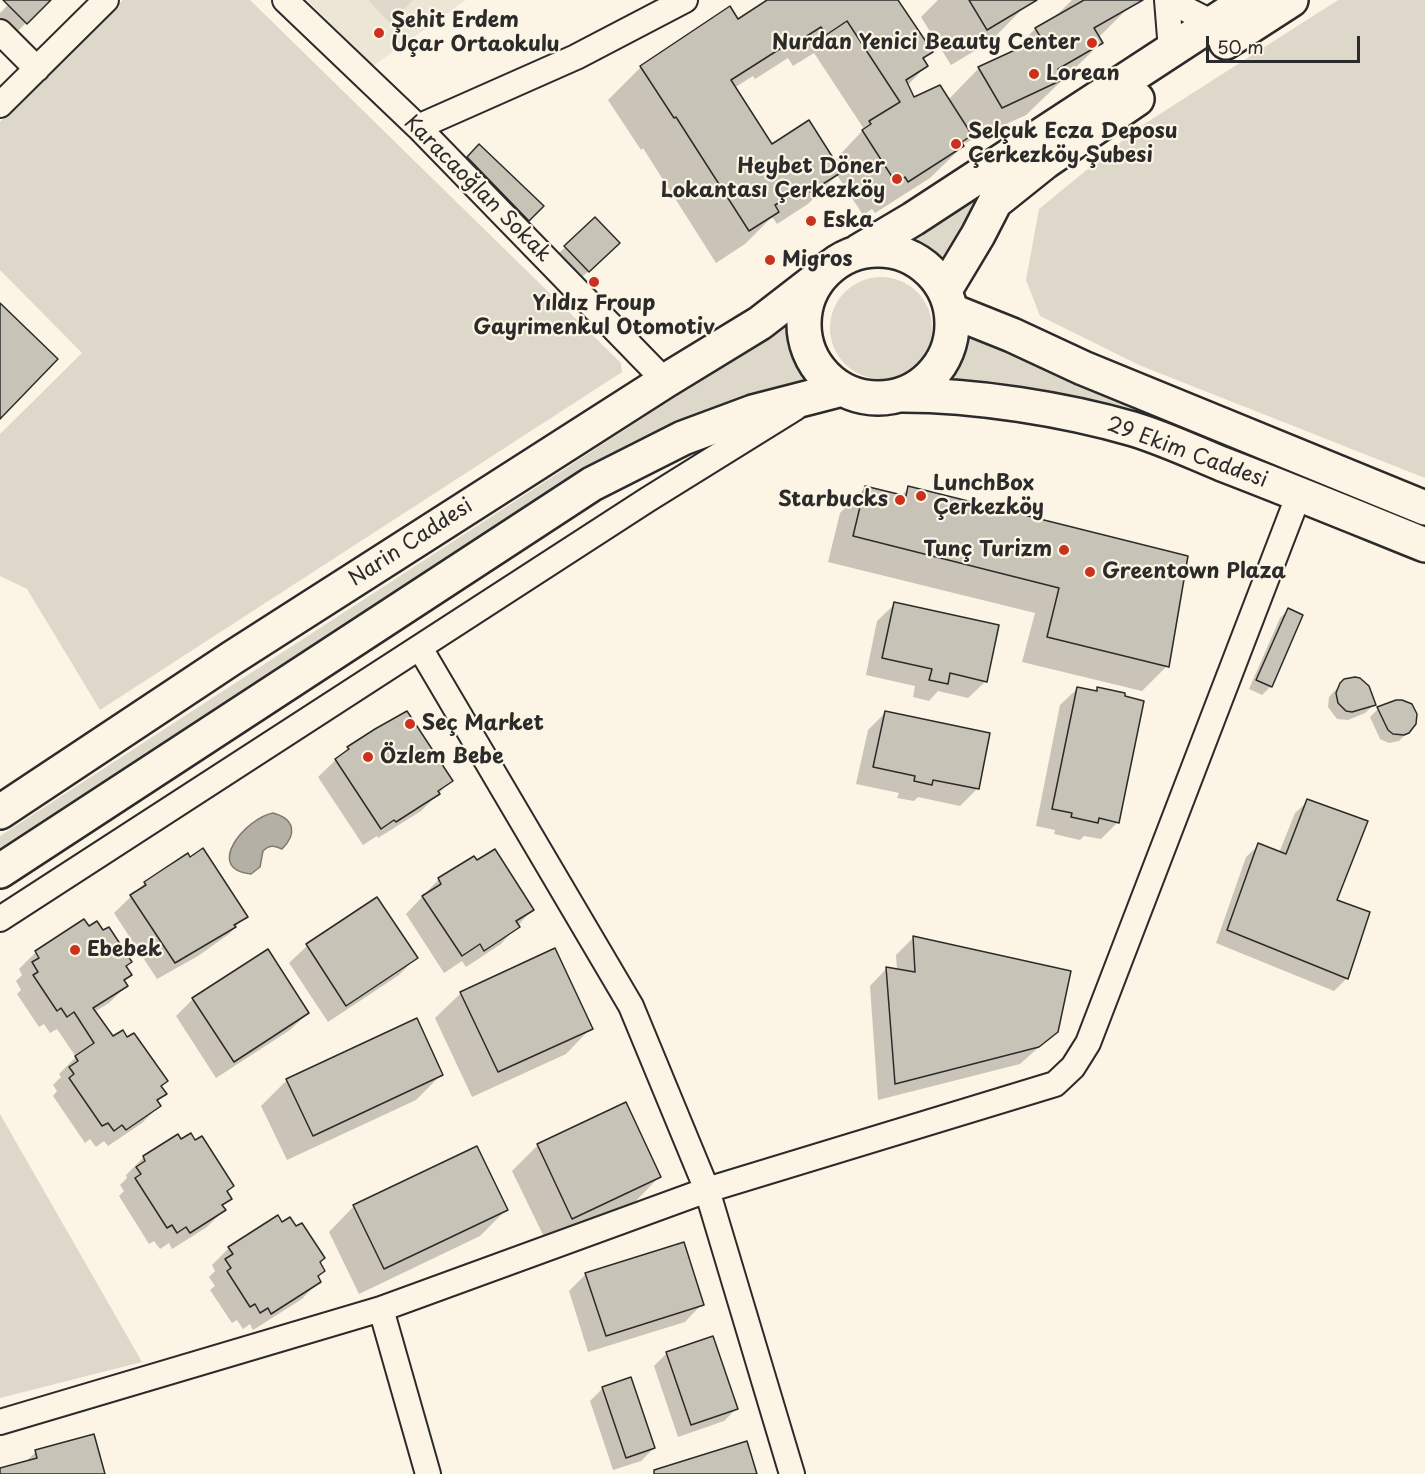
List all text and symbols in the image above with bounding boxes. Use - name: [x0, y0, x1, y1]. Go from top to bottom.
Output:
- place label: Şehit Erdem Uçar Ortaokulu: [391, 8, 560, 58]
- scale bar: [1209, 24, 1364, 62]
- marker: Şehit Erdem Uçar Ortaokulu: [372, 26, 386, 40]
- place label: Nurdan Yenici Beauty Center: [772, 30, 1080, 56]
- text: 50 m: [1217, 33, 1264, 60]
- marker: Nurdan Yenici Beauty Center: [1085, 36, 1099, 50]
- place label: Lorean: [1046, 61, 1120, 87]
- marker: Lorean: [1027, 67, 1041, 81]
- street label: Karacaoğlan Sokak: [398, 110, 556, 268]
- place label: Selçuk Ecza Deposu Çerkezköy Şubesi: [968, 119, 1178, 169]
- marker: Selçuk Ecza Deposu Çerkezköy Şubesi: [949, 137, 963, 151]
- place label: Heybet Döner Lokantası Çerkezköy: [661, 154, 885, 204]
- marker: Heybet Döner Lokantası Çerkezköy: [890, 172, 904, 186]
- place label: Eska: [823, 208, 873, 234]
- marker: Eska: [804, 214, 818, 228]
- place label: Migros: [782, 247, 852, 273]
- marker: Migros: [763, 253, 777, 267]
- marker: Yıldız Froup Gayrimenkul Otomotiv: [587, 275, 601, 289]
- place label: Yıldız Froup Gayrimenkul Otomotiv: [473, 291, 715, 341]
- street label: 29 Ekim Caddesi: [1103, 412, 1271, 494]
- place label: LunchBox Çerkezköy: [933, 471, 1044, 521]
- place label: Starbucks: [778, 487, 888, 513]
- marker: LunchBox Çerkezköy: [914, 489, 928, 503]
- marker: Starbucks: [893, 493, 907, 507]
- street label: Narin Caddesi: [344, 494, 478, 592]
- place label: Tunç Turizm: [923, 537, 1052, 563]
- marker: Tunç Turizm: [1057, 543, 1071, 557]
- place label: Greentown Plaza: [1102, 559, 1286, 585]
- marker: Greentown Plaza: [1083, 565, 1097, 579]
- place label: Seç Market: [422, 711, 544, 737]
- marker: Seç Market: [403, 717, 417, 731]
- place label: Özlem Bebe: [380, 744, 504, 770]
- marker: Özlem Bebe: [361, 750, 375, 764]
- place label: Ebebek: [87, 937, 162, 963]
- marker: Ebebek: [68, 943, 82, 957]

